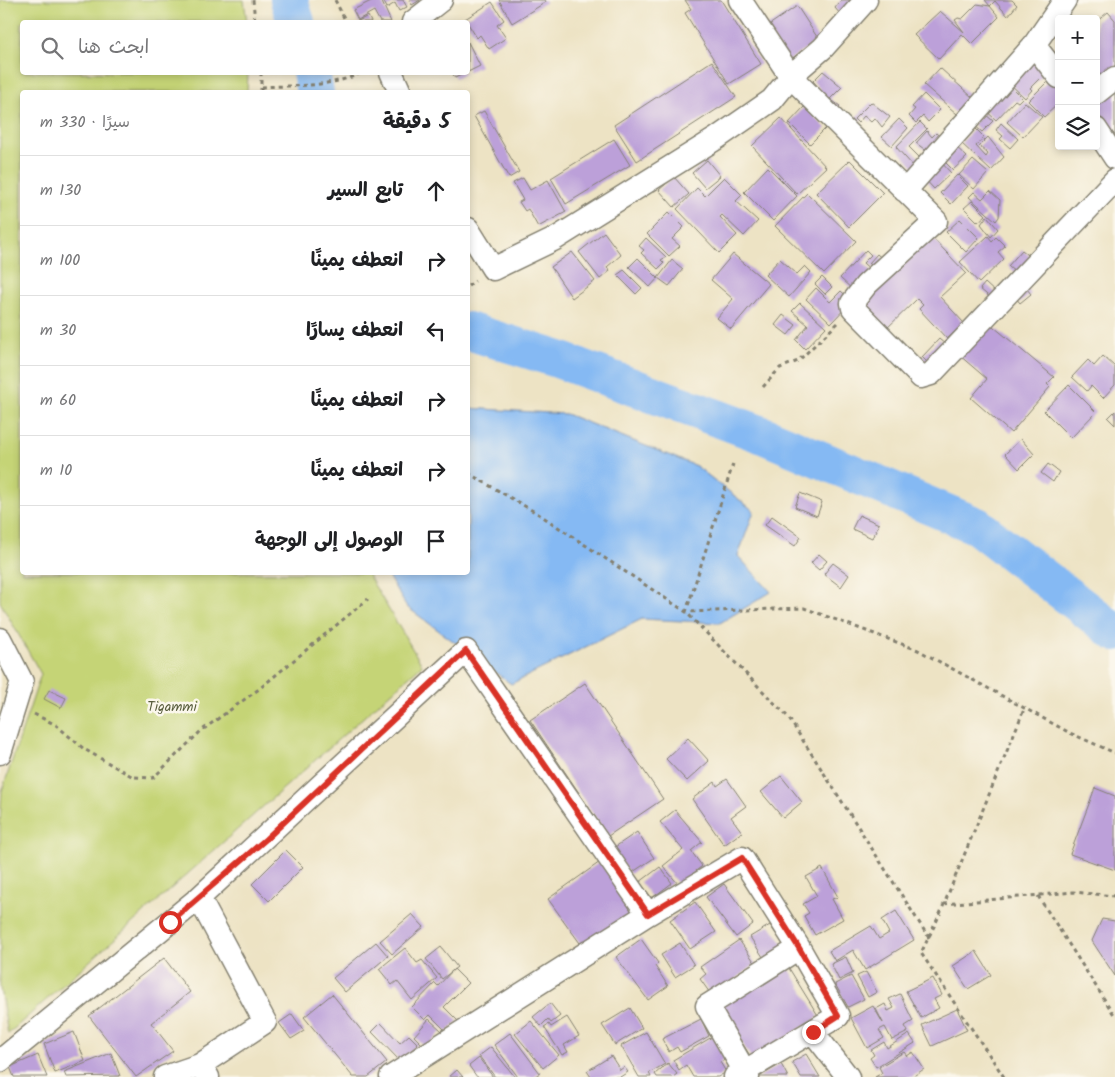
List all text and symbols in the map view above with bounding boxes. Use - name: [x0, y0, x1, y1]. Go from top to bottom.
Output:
- map controls: [1055, 15, 1100, 150]
- button: +: [1055, 15, 1100, 60]
- search box: [20, 20, 470, 75]
- text: ابحث هنا: [78, 33, 149, 63]
- icon: search: [38, 34, 66, 62]
- button: −: [1055, 60, 1100, 105]
- button: layers: [1055, 105, 1100, 150]
- text: 5 دقيقة: [383, 106, 450, 139]
- text: سيرًا · 330 m: [40, 110, 130, 135]
- text: تابع السير: [328, 176, 403, 206]
- icon: ahead: [422, 177, 450, 205]
- text: 130 m: [40, 178, 81, 203]
- text: انعطف يمينًا: [311, 246, 403, 276]
- icon: right: [422, 247, 450, 275]
- text: 100 m: [40, 248, 80, 273]
- text: انعطف يسارًا: [306, 316, 403, 346]
- icon: left: [422, 317, 450, 345]
- text: 30 m: [40, 318, 76, 343]
- text: انعطف يمينًا: [311, 386, 403, 416]
- icon: right: [422, 387, 450, 415]
- text: 60 m: [40, 388, 76, 413]
- text: انعطف يمينًا: [311, 456, 403, 486]
- icon: right: [422, 457, 450, 485]
- text: 10 m: [40, 458, 72, 483]
- text: الوصول إلى الوجهة: [255, 526, 403, 556]
- icon: arrive: [422, 527, 450, 555]
- park label: Tigammi: [147, 696, 197, 718]
- route start: [159, 911, 182, 934]
- route end: [802, 1021, 825, 1044]

